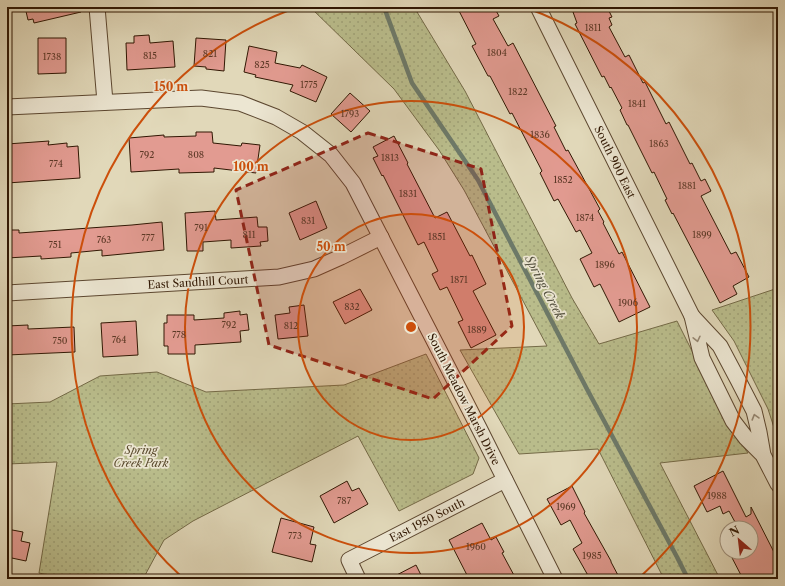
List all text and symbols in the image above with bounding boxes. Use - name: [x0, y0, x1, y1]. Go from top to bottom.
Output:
- house number: 1811: [585, 22, 602, 33]
- house number: 1804: [487, 47, 507, 58]
- house number: 821: [203, 48, 217, 59]
- house number: 815: [143, 50, 157, 61]
- house number: 1738: [43, 51, 61, 62]
- house number: 825: [254, 59, 270, 70]
- text: 150 m: [154, 79, 188, 94]
- house number: 1775: [300, 79, 318, 90]
- house number: 1822: [508, 86, 528, 97]
- house number: 1841: [628, 98, 646, 109]
- house number: 1793: [341, 108, 359, 119]
- street label: South 900 East: [591, 123, 639, 201]
- house number: 1836: [530, 129, 550, 140]
- house number: 1863: [649, 138, 669, 149]
- house number: 792: [140, 149, 154, 160]
- house number: 808: [188, 149, 204, 160]
- house number: 1813: [381, 152, 399, 163]
- house number: 774: [49, 158, 63, 169]
- text: 100 m: [233, 159, 269, 174]
- house number: 1852: [553, 174, 573, 185]
- house number: 1881: [678, 180, 696, 191]
- house number: 1831: [399, 188, 417, 199]
- house number: 1874: [576, 212, 594, 223]
- house number: 831: [301, 215, 315, 226]
- house number: 791: [194, 222, 208, 233]
- house number: 811: [243, 229, 256, 240]
- house number: 1899: [692, 229, 712, 240]
- house number: 1851: [428, 231, 446, 242]
- house number: 777: [141, 232, 155, 243]
- house number: 763: [97, 234, 111, 245]
- house number: 751: [48, 239, 62, 250]
- text: 50 m: [316, 239, 346, 254]
- water label: Spring Creek: [522, 252, 568, 322]
- house number: 1896: [595, 259, 615, 270]
- street label: East Sandhill Court: [147, 272, 249, 292]
- house number: 1871: [450, 274, 468, 285]
- house number: 1906: [618, 297, 638, 308]
- house number: 832: [344, 301, 360, 312]
- house number: 792: [222, 319, 236, 330]
- house number: 812: [284, 320, 298, 331]
- centre of rings: [404, 320, 418, 334]
- house number: 1889: [467, 324, 487, 335]
- house number: 778: [172, 329, 186, 340]
- street label: South Meadow Marsh Drive: [425, 331, 503, 467]
- house number: 764: [112, 334, 126, 345]
- house number: 750: [52, 335, 68, 346]
- one-way arrow: [693, 336, 701, 342]
- one-way arrow: [751, 414, 760, 421]
- park label: Spring Creek Park: [113, 443, 169, 470]
- house number: 1988: [707, 490, 727, 501]
- house number: 787: [337, 495, 352, 506]
- street label: East 1950 South: [387, 495, 467, 545]
- house number: 1969: [556, 501, 576, 512]
- north arrow: [719, 520, 759, 560]
- text: N: [727, 523, 742, 540]
- house number: 773: [288, 530, 302, 541]
- house number: 1960: [466, 541, 486, 552]
- house number: 1985: [582, 550, 602, 561]

